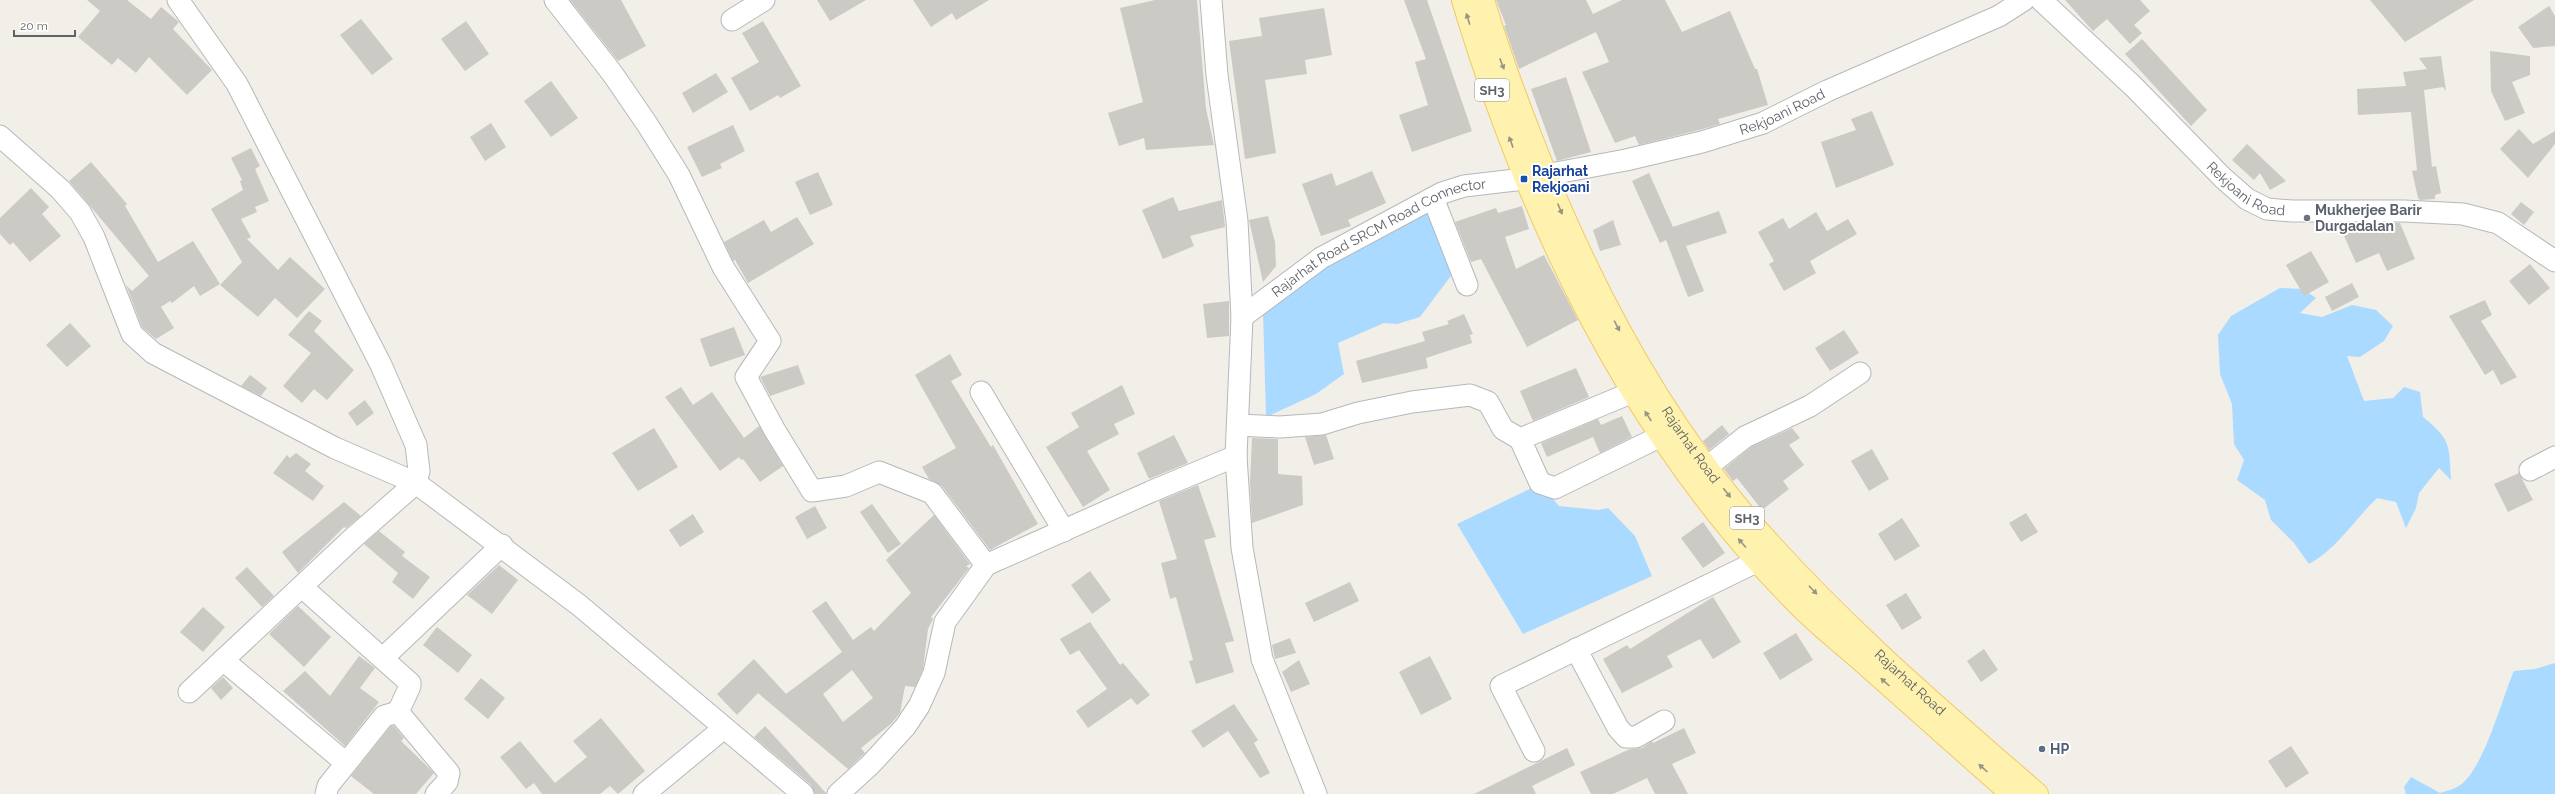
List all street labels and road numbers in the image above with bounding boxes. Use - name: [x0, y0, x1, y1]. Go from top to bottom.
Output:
- road number: SH3: [1475, 79, 1509, 101]
- street label: Rekjoani Road: [1737, 85, 1827, 138]
- street label: Rekjoani Road: [2204, 158, 2286, 218]
- street label: Rajarhat Road SRCM Road Connector: [1268, 175, 1487, 300]
- street label: Rajarhat Road: [1658, 403, 1723, 486]
- road number: SH3: [1730, 507, 1764, 529]
- street label: Rajarhat Road: [1871, 646, 1949, 718]

